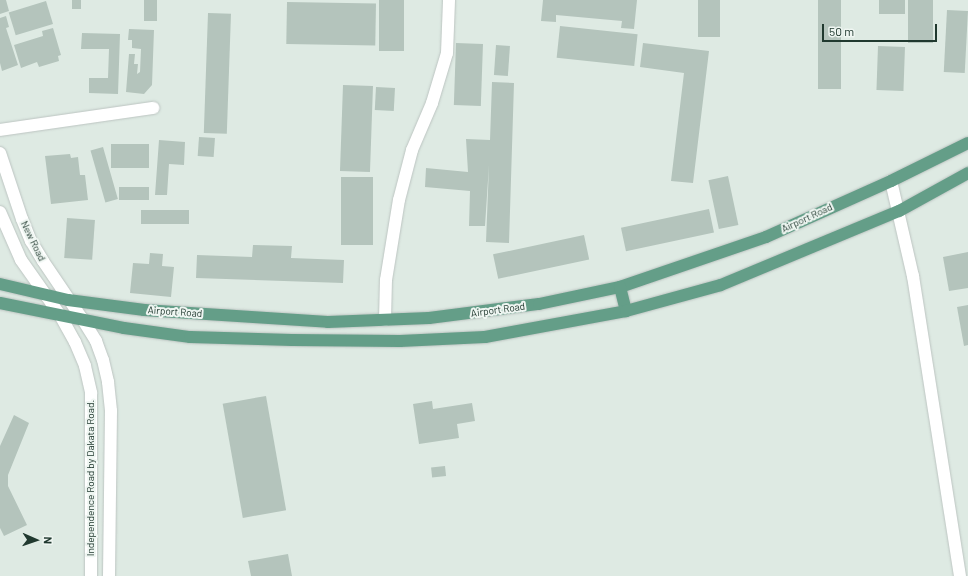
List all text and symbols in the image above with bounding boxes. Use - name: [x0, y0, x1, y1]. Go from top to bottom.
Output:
- scale bar: [824, 16, 939, 42]
- text: 50 m: [829, 24, 854, 38]
- street label: Airport Road: [780, 201, 834, 235]
- street label: New Road: [18, 219, 48, 263]
- street label: Airport Road: [470, 300, 526, 320]
- street label: Airport Road: [147, 304, 203, 320]
- street label: Independence Road by Dakata Road.: [85, 400, 97, 556]
- north arrow: [16, 520, 56, 560]
- text: N: [42, 537, 55, 544]

